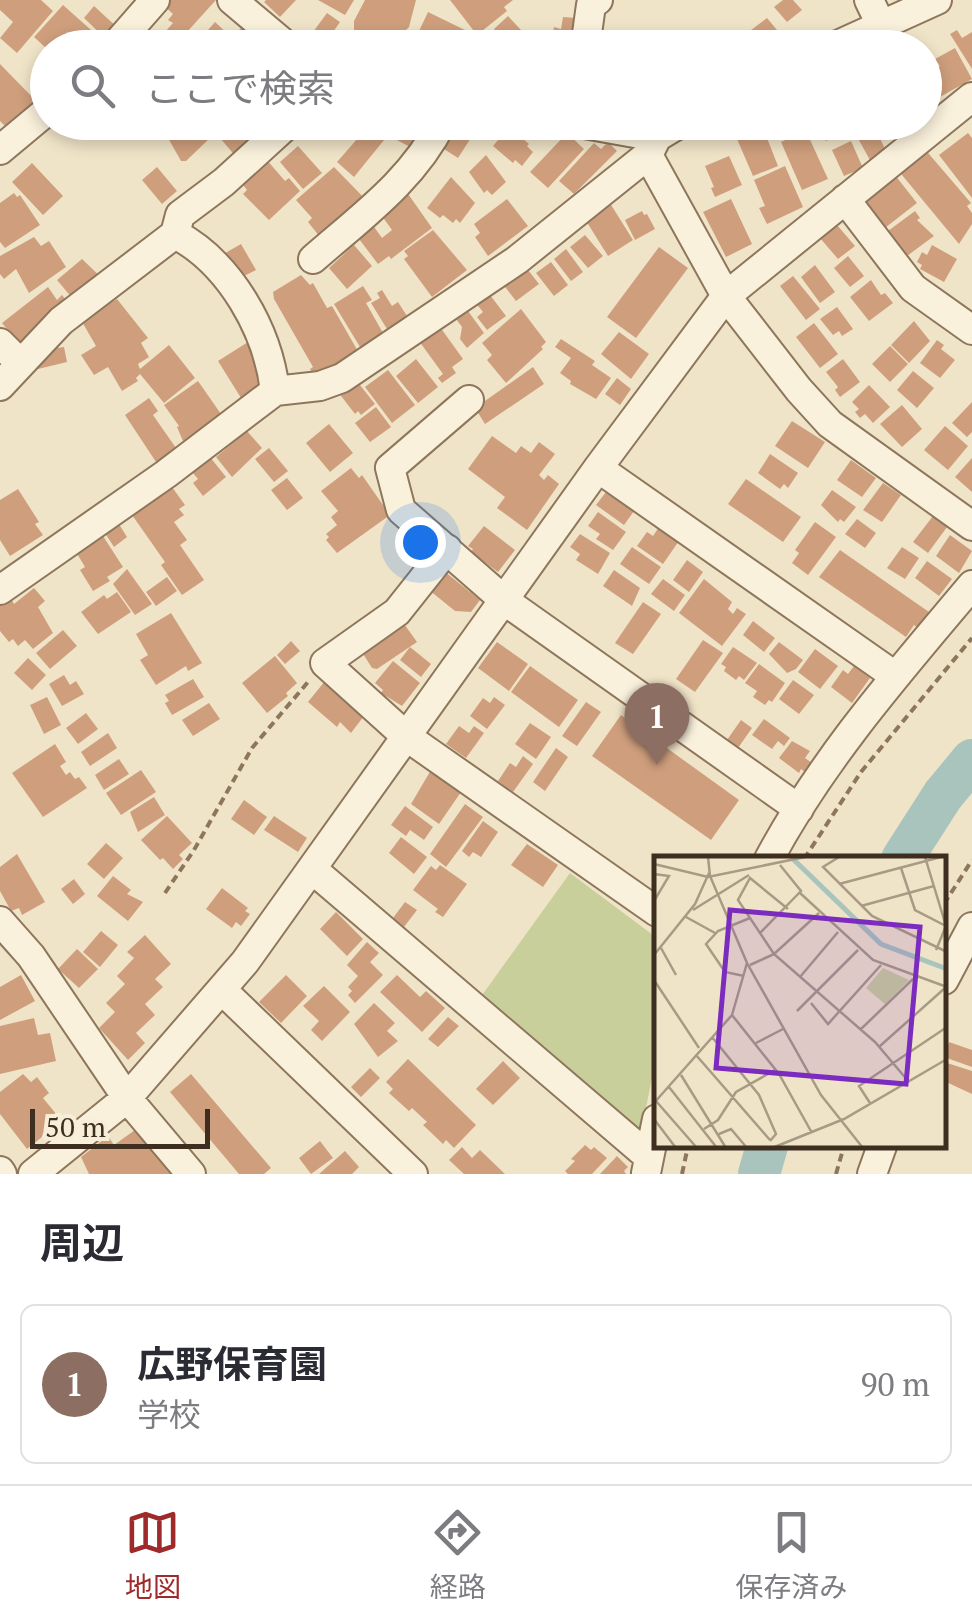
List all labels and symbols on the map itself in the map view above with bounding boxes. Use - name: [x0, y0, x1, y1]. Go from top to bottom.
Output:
- your location: [395, 517, 446, 568]
- pin: 1: [624, 682, 690, 765]
- inset map: [654, 856, 947, 1149]
- scale bar: [30, 1104, 210, 1148]

